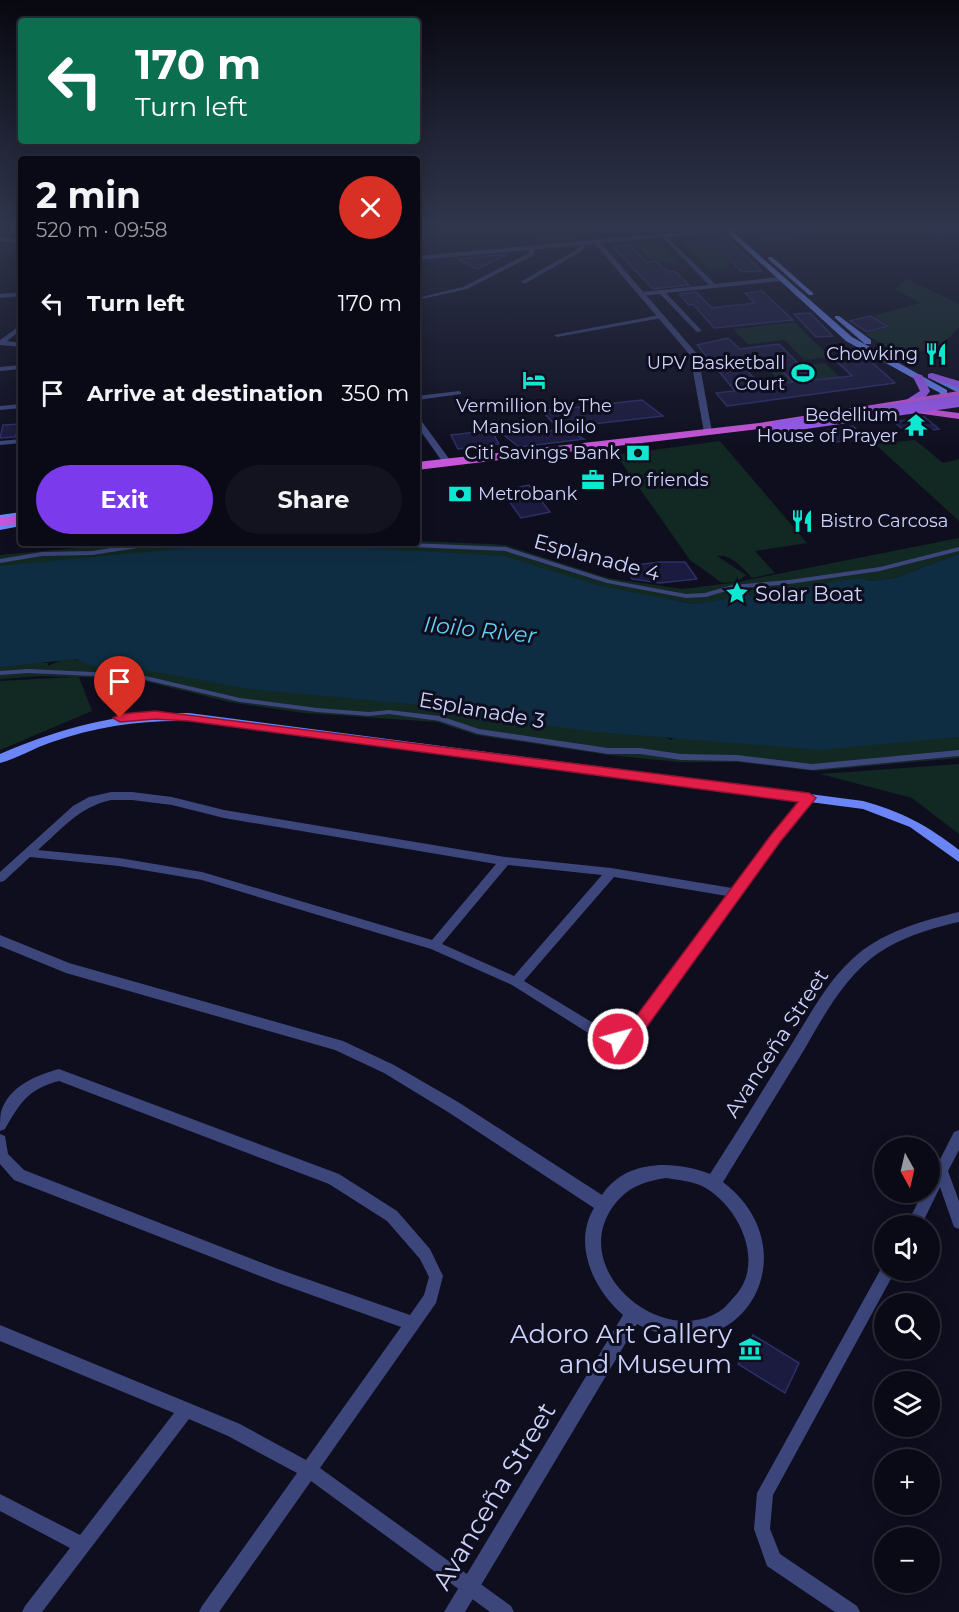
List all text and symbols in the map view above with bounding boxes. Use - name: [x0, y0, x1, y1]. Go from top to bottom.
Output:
- text: 170 m: [135, 38, 261, 90]
- icon: left: [36, 42, 114, 120]
- text: Turn left: [135, 90, 248, 123]
- text: 2 min: [36, 173, 141, 217]
- button: close: [339, 176, 402, 239]
- text: 520 m · 09:58: [36, 218, 168, 242]
- icon: left: [36, 287, 69, 320]
- text: Turn left: [87, 290, 185, 317]
- text: 170 m: [338, 290, 402, 317]
- restaurant icon: Chowking: [923, 341, 949, 367]
- place label: Chowking: [826, 343, 918, 365]
- place label: UPV Basketball Court: [647, 352, 785, 395]
- sports icon: UPV Basketball Court: [790, 360, 816, 386]
- hotel icon: Vermillion by The Mansion Iloilo: [521, 367, 547, 393]
- icon: arrive: [36, 377, 69, 410]
- text: Arrive at destination: [87, 380, 323, 407]
- text: 350 m: [341, 380, 409, 407]
- place label: Vermillion by The Mansion Iloilo: [456, 395, 612, 438]
- place label: Bedellium House of Prayer: [757, 404, 898, 447]
- temple icon: Bedellium House of Prayer: [903, 412, 929, 438]
- bank icon: Citi Savings Bank: [625, 440, 651, 466]
- place label: Citi Savings Bank: [464, 442, 620, 464]
- button: Exit: [36, 465, 213, 534]
- button: Share: [225, 465, 402, 534]
- office icon: Pro friends: [580, 467, 606, 493]
- place label: Pro friends: [611, 469, 709, 491]
- bank icon: Metrobank: [447, 481, 473, 507]
- place label: Metrobank: [478, 483, 578, 505]
- restaurant icon: Bistro Carcosa: [789, 508, 815, 534]
- place label: Bistro Carcosa: [820, 510, 948, 532]
- street label: Esplanade 4: [531, 528, 663, 586]
- place icon: Solar Boat: [724, 580, 750, 606]
- place label: Solar Boat: [755, 581, 863, 606]
- water label: Iloilo River: [422, 611, 539, 649]
- pin: [94, 656, 145, 718]
- icon: arrive: [103, 665, 136, 698]
- street label: Esplanade 3: [417, 687, 547, 733]
- street label: Avanceña Street: [719, 964, 833, 1122]
- position arrow: [586, 1007, 650, 1071]
- north arrow: [874, 1137, 940, 1203]
- map controls: [874, 1137, 940, 1593]
- button: sound: [874, 1215, 940, 1281]
- button: search: [874, 1293, 940, 1359]
- place label: Adoro Art Gallery and Museum: [510, 1318, 733, 1380]
- museum icon: Adoro Art Gallery and Museum: [737, 1336, 763, 1362]
- button: layers: [874, 1371, 940, 1437]
- street label: Avanceña Street: [425, 1397, 563, 1595]
- button: +: [874, 1449, 940, 1515]
- button: −: [874, 1527, 940, 1593]

